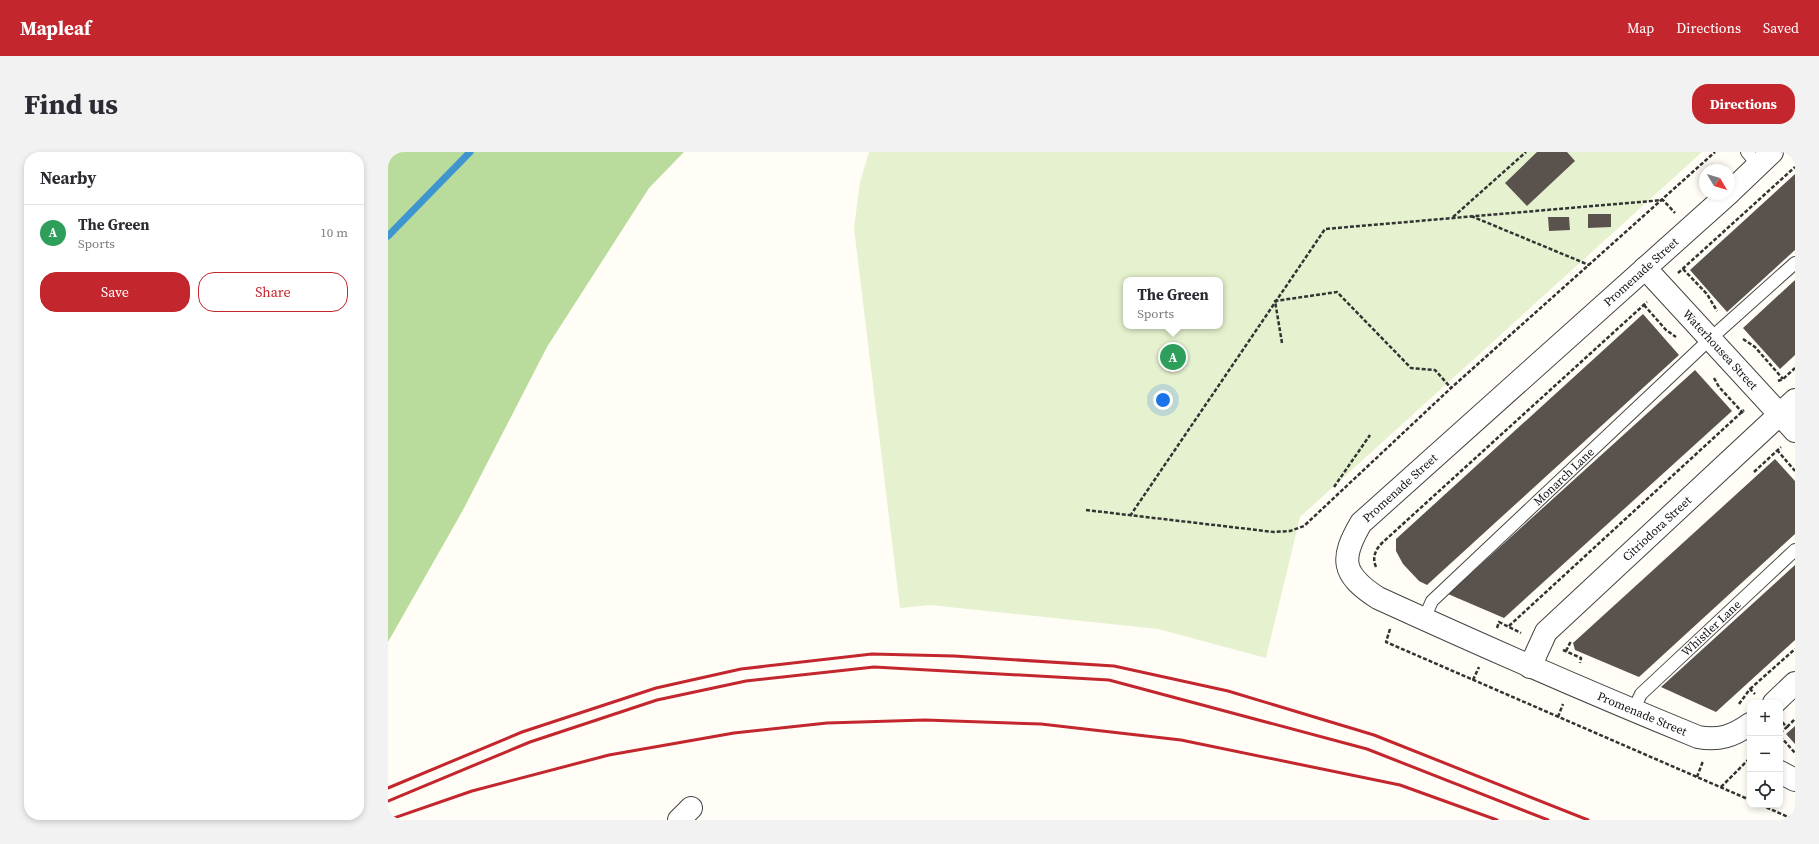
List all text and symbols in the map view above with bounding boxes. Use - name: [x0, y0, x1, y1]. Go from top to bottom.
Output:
- text: Mapleaf: [20, 15, 91, 41]
- text: Map: [1627, 18, 1654, 38]
- text: Directions: [1676, 18, 1741, 38]
- text: Saved: [1763, 18, 1799, 38]
- button: Directions: [1692, 84, 1795, 124]
- text: Find us: [24, 85, 118, 123]
- north arrow: [1699, 164, 1735, 200]
- text: Nearby: [40, 166, 96, 190]
- text: The Green: [78, 214, 150, 235]
- text: A: [49, 224, 57, 241]
- text: 10 m: [320, 224, 348, 241]
- street label: Promenade Street: [1600, 234, 1682, 310]
- text: Sports: [78, 235, 115, 252]
- button: Save: [40, 272, 190, 312]
- button: Share: [198, 272, 348, 312]
- popup: [1123, 277, 1223, 329]
- text: The Green: [1137, 284, 1209, 305]
- text: Sports: [1137, 305, 1174, 322]
- street label: Waterhousea Street: [1679, 306, 1761, 393]
- pin: A: [1160, 342, 1186, 372]
- your location: [1153, 390, 1173, 410]
- street label: Monarch Lane: [1530, 444, 1598, 509]
- street label: Promenade Street: [1359, 450, 1441, 526]
- street label: Citriodora Street: [1619, 493, 1695, 565]
- street label: Whistler Lane: [1678, 597, 1744, 660]
- street label: Promenade Street: [1595, 688, 1689, 740]
- map controls: [1747, 700, 1783, 808]
- button: +: [1747, 700, 1783, 736]
- button: −: [1747, 736, 1783, 772]
- button: locate: [1747, 772, 1783, 808]

